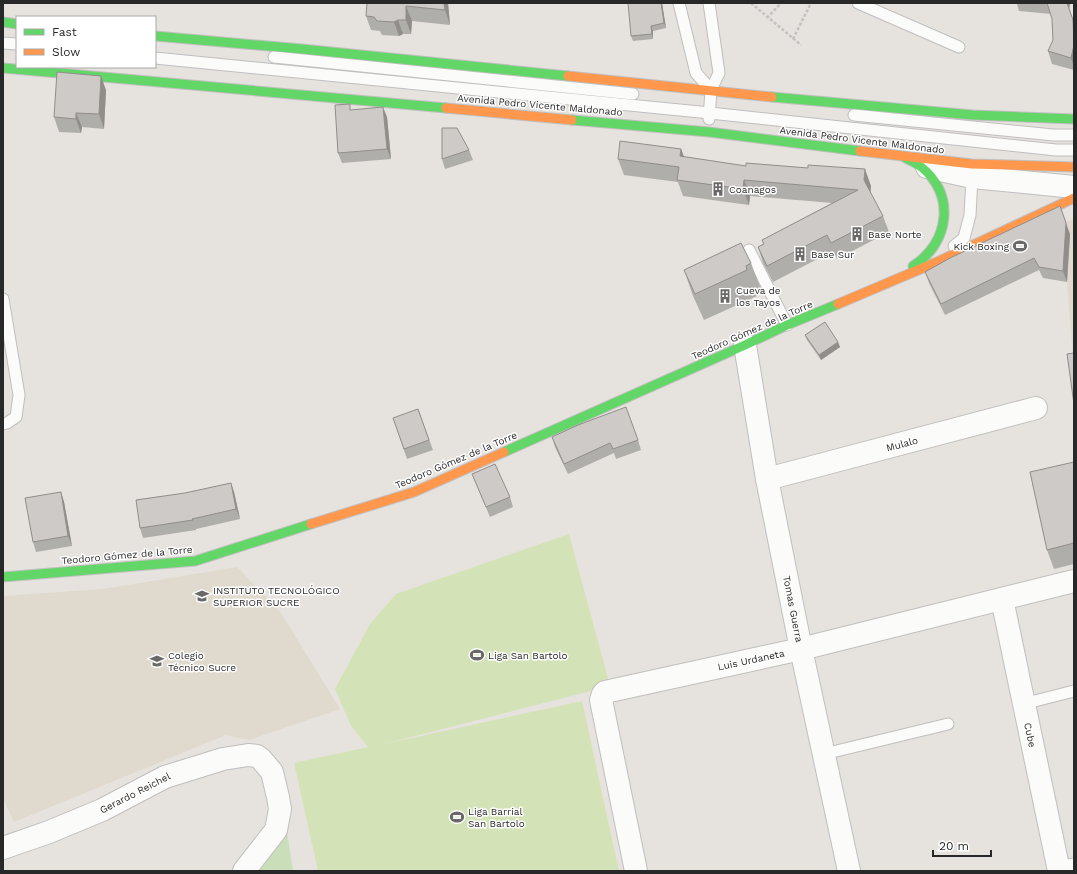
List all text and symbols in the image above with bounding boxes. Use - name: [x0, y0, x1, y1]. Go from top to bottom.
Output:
- legend: [16, 16, 156, 68]
- text: Fast: [52, 25, 77, 39]
- text: Slow: [52, 45, 80, 59]
- street label: Avenida Pedro Vicente Maldonado: [457, 92, 623, 118]
- street label: Avenida Pedro Vicente Maldonado: [779, 124, 945, 156]
- building icon: Coanagos: [710, 181, 726, 197]
- place label: Coanagos: [729, 184, 776, 195]
- building icon: Base Norte: [849, 226, 865, 242]
- place label: Base Norte: [868, 229, 922, 240]
- sports icon: Kick Boxing: [1012, 238, 1028, 254]
- place label: Kick Boxing: [954, 241, 1010, 252]
- building icon: Base Sur: [792, 246, 808, 262]
- place label: Base Sur: [811, 249, 854, 260]
- place label: Cueva de los Tayos: [736, 285, 781, 308]
- building icon: Cueva de los Tayos: [717, 288, 733, 304]
- street label: Teodoro Gómez de la Torre: [690, 298, 814, 362]
- street label: Teodoro Gómez de la Torre: [393, 429, 519, 491]
- street label: Mulalo: [885, 434, 919, 454]
- street label: Teodoro Gómez de la Torre: [61, 544, 193, 566]
- street label: Tomas Guerra: [781, 575, 805, 644]
- place label: INSTITUTO TECNOLÓGICO SUPERIOR SUCRE: [213, 585, 340, 608]
- school or university icon: INSTITUTO TECNOLÓGICO SUPERIOR SUCRE: [194, 588, 210, 604]
- sports icon: Liga San Bartolo: [469, 647, 485, 663]
- street label: Luis Urdaneta: [717, 647, 786, 672]
- place label: Colegio Técnico Sucre: [168, 650, 236, 673]
- place label: Liga San Bartolo: [488, 650, 568, 661]
- school or university icon: Colegio Técnico Sucre: [149, 653, 165, 669]
- street label: Cube: [1022, 722, 1038, 749]
- street label: Gerardo Reichel: [98, 770, 172, 816]
- place label: Liga Barrial San Bartolo: [468, 806, 525, 829]
- sports icon: Liga Barrial San Bartolo: [449, 809, 465, 825]
- scale bar: [933, 832, 991, 858]
- text: 20 m: [939, 839, 969, 853]

